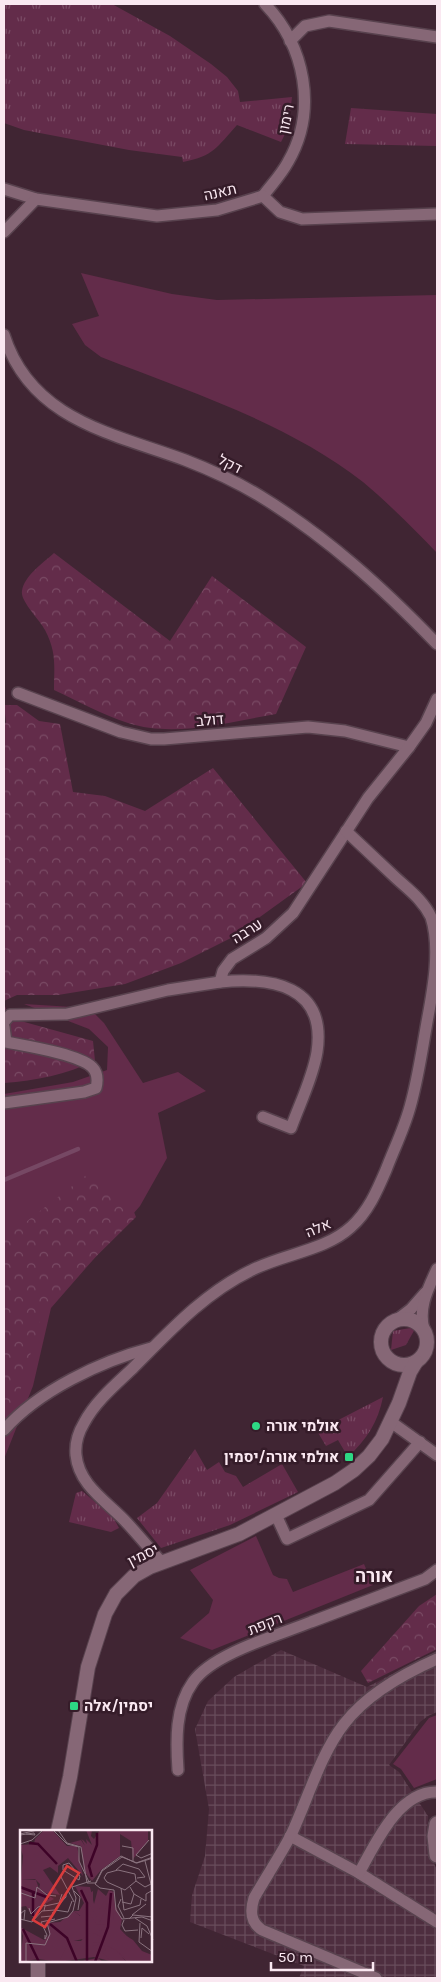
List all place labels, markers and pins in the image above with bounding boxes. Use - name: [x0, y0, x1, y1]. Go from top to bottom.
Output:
- place label: אולמי אורה: [266, 1417, 339, 1435]
- marker: אולמי אורה: [250, 1420, 262, 1432]
- place label: אולמי אורה/יסמין: [224, 1448, 339, 1466]
- marker: אולמי אורה/יסמין: [343, 1451, 355, 1463]
- place label: יסמין/אלה: [84, 1697, 153, 1715]
- marker: יסמין/אלה: [68, 1700, 80, 1712]

